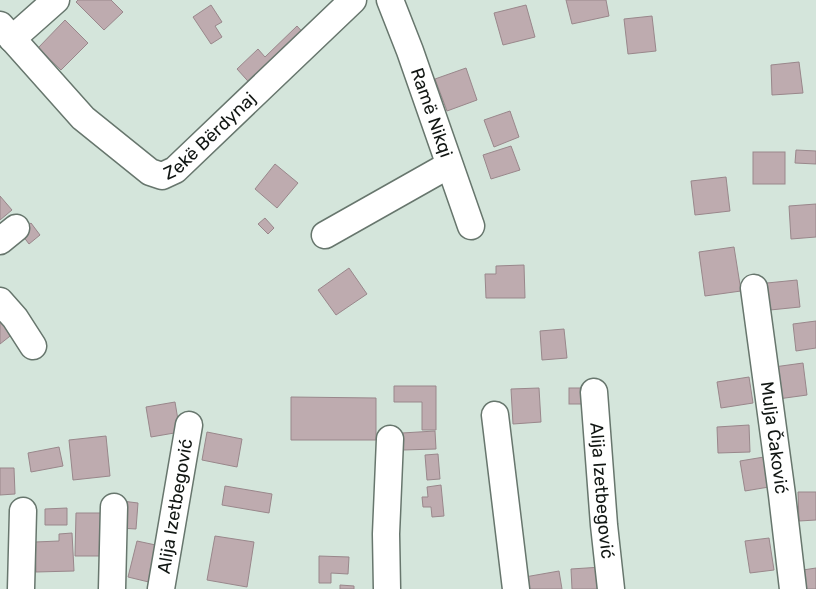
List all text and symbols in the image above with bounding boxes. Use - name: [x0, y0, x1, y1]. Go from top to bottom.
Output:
- street label: Ramë Nikqi: [406, 65, 457, 160]
- street label: Zekë Bërdynaj: [160, 88, 261, 185]
- street label: Mulja Čaković: [756, 380, 793, 495]
- street label: Alija Izetbegović: [585, 422, 619, 560]
- street label: Alija Izetbegović: [153, 437, 197, 575]

